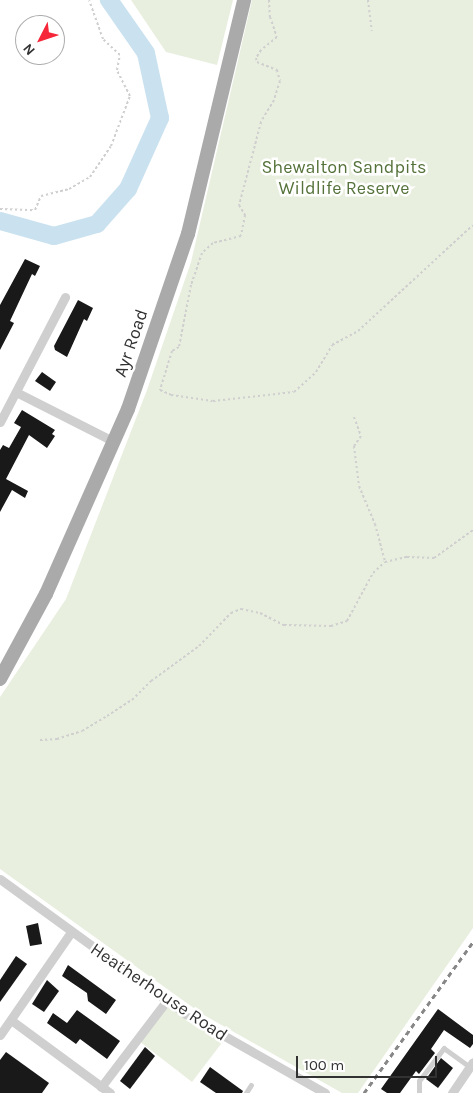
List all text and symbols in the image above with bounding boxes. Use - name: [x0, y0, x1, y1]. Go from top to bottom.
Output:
- north arrow: [15, 15, 65, 65]
- text: N: [19, 40, 39, 59]
- park label: Shewalton Sandpits Wildlife Reserve: [261, 157, 427, 200]
- street label: Ayr Road: [109, 306, 153, 380]
- street label: Heatherhouse Road: [86, 938, 232, 1046]
- scale bar: [298, 1046, 439, 1078]
- text: 100 m: [304, 1056, 344, 1074]

